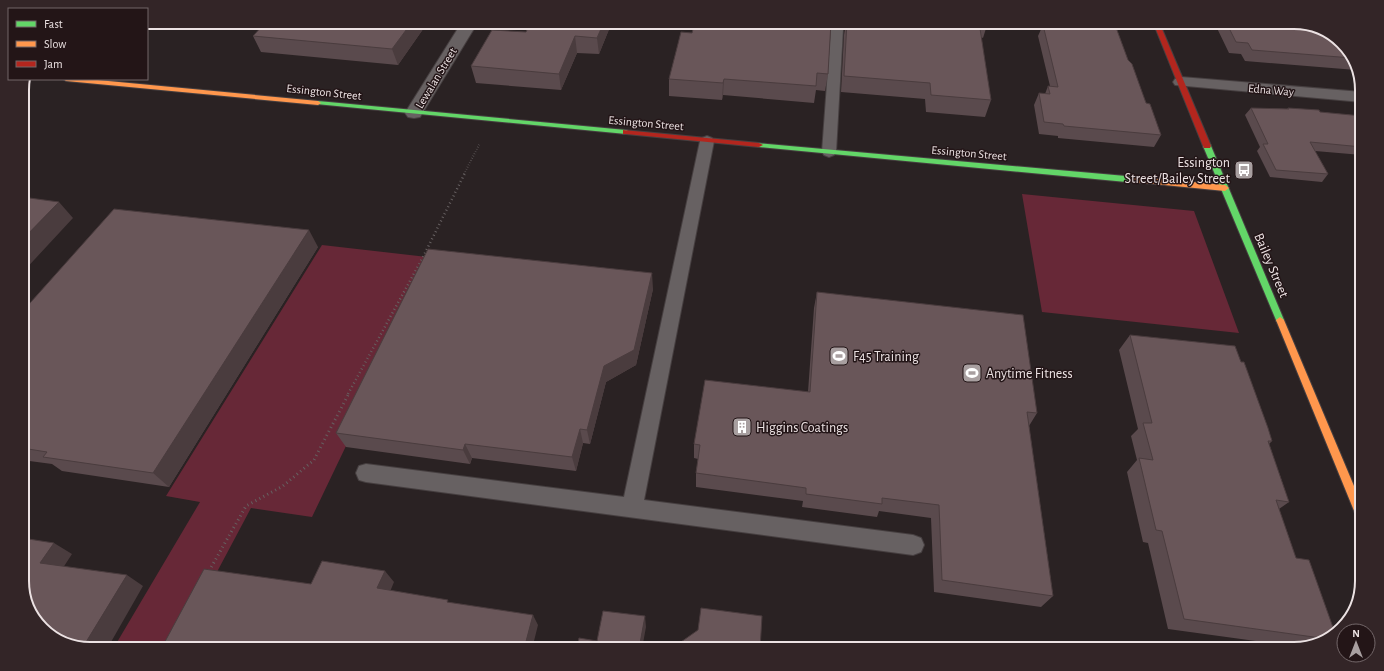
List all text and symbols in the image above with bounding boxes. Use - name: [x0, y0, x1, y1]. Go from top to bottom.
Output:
- legend: [8, 8, 148, 80]
- text: Fast: [44, 18, 63, 30]
- text: Slow: [44, 38, 66, 50]
- street label: Lewalan Street: [413, 45, 459, 110]
- text: Jam: [44, 58, 63, 70]
- street label: Essington Street: [286, 82, 362, 102]
- street label: Edna Way: [1247, 82, 1294, 99]
- street label: Essington Street: [608, 114, 684, 132]
- street label: Essington Street: [931, 144, 1007, 162]
- place label: Essington Street/Bailey Street: [1124, 156, 1231, 186]
- bus stop icon: Essington Street/Bailey Street: [1233, 159, 1255, 181]
- street label: Bailey Street: [1251, 231, 1291, 300]
- sports icon: F45 Training: [828, 345, 850, 367]
- place label: F45 Training: [853, 350, 919, 364]
- sports icon: Anytime Fitness: [961, 362, 983, 384]
- place label: Anytime Fitness: [986, 367, 1073, 381]
- building icon: Higgins Coatings: [731, 416, 753, 438]
- place label: Higgins Coatings: [756, 421, 848, 435]
- north arrow: [1336, 623, 1376, 663]
- text: N: [1352, 628, 1360, 639]

